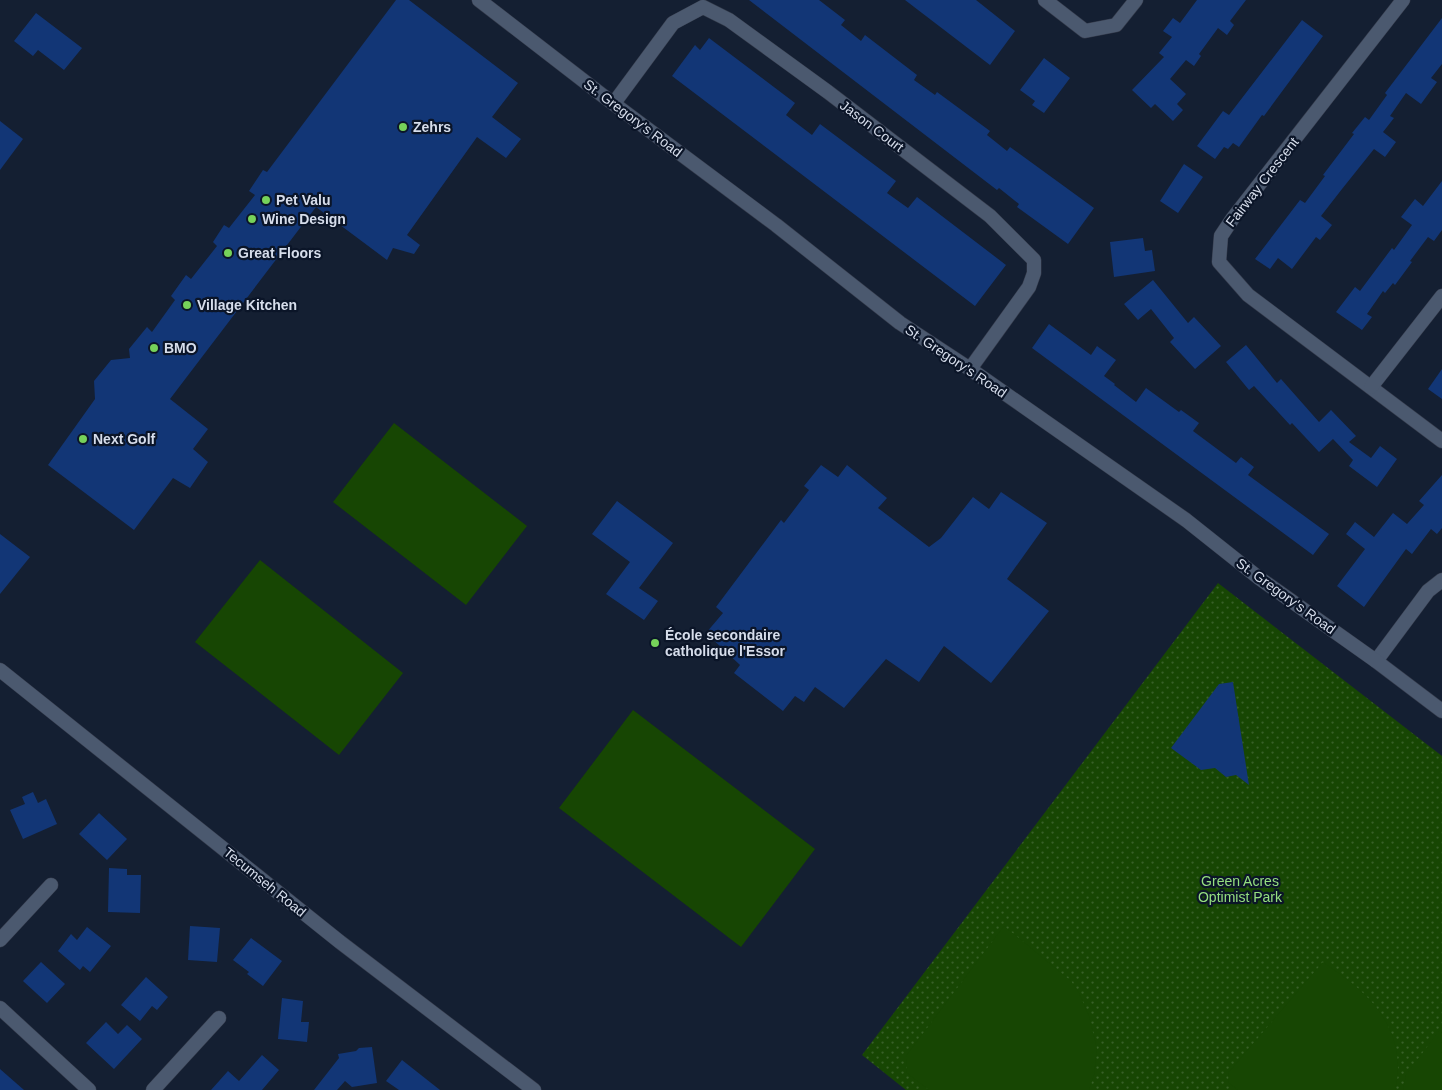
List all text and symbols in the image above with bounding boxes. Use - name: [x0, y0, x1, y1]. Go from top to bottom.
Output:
- street label: St. Gregory's Road: [581, 76, 685, 160]
- street label: Jason Court: [837, 97, 907, 155]
- place label: Zehrs: [413, 119, 451, 135]
- marker: Zehrs: [397, 121, 409, 133]
- street label: Fairway Crescent: [1222, 134, 1302, 230]
- place label: Pet Valu: [276, 192, 330, 208]
- marker: Pet Valu: [260, 194, 272, 206]
- place label: Wine Design: [262, 211, 346, 227]
- marker: Wine Design: [246, 213, 258, 225]
- place label: Great Floors: [238, 245, 321, 261]
- marker: Great Floors: [222, 247, 234, 259]
- place label: Village Kitchen: [197, 297, 297, 313]
- marker: Village Kitchen: [181, 299, 193, 311]
- street label: St. Gregory's Road: [902, 321, 1010, 401]
- place label: BMO: [164, 340, 197, 356]
- marker: BMO: [148, 342, 160, 354]
- place label: Next Golf: [93, 431, 156, 447]
- marker: Next Golf: [77, 433, 89, 445]
- street label: St. Gregory's Road: [1233, 555, 1339, 637]
- place label: École secondaire catholique l'Essor: [665, 627, 786, 659]
- marker: École secondaire catholique l'Essor: [649, 637, 661, 649]
- street label: Tecumseh Road: [221, 844, 309, 920]
- park label: Green Acres Optimist Park: [1198, 873, 1283, 905]

